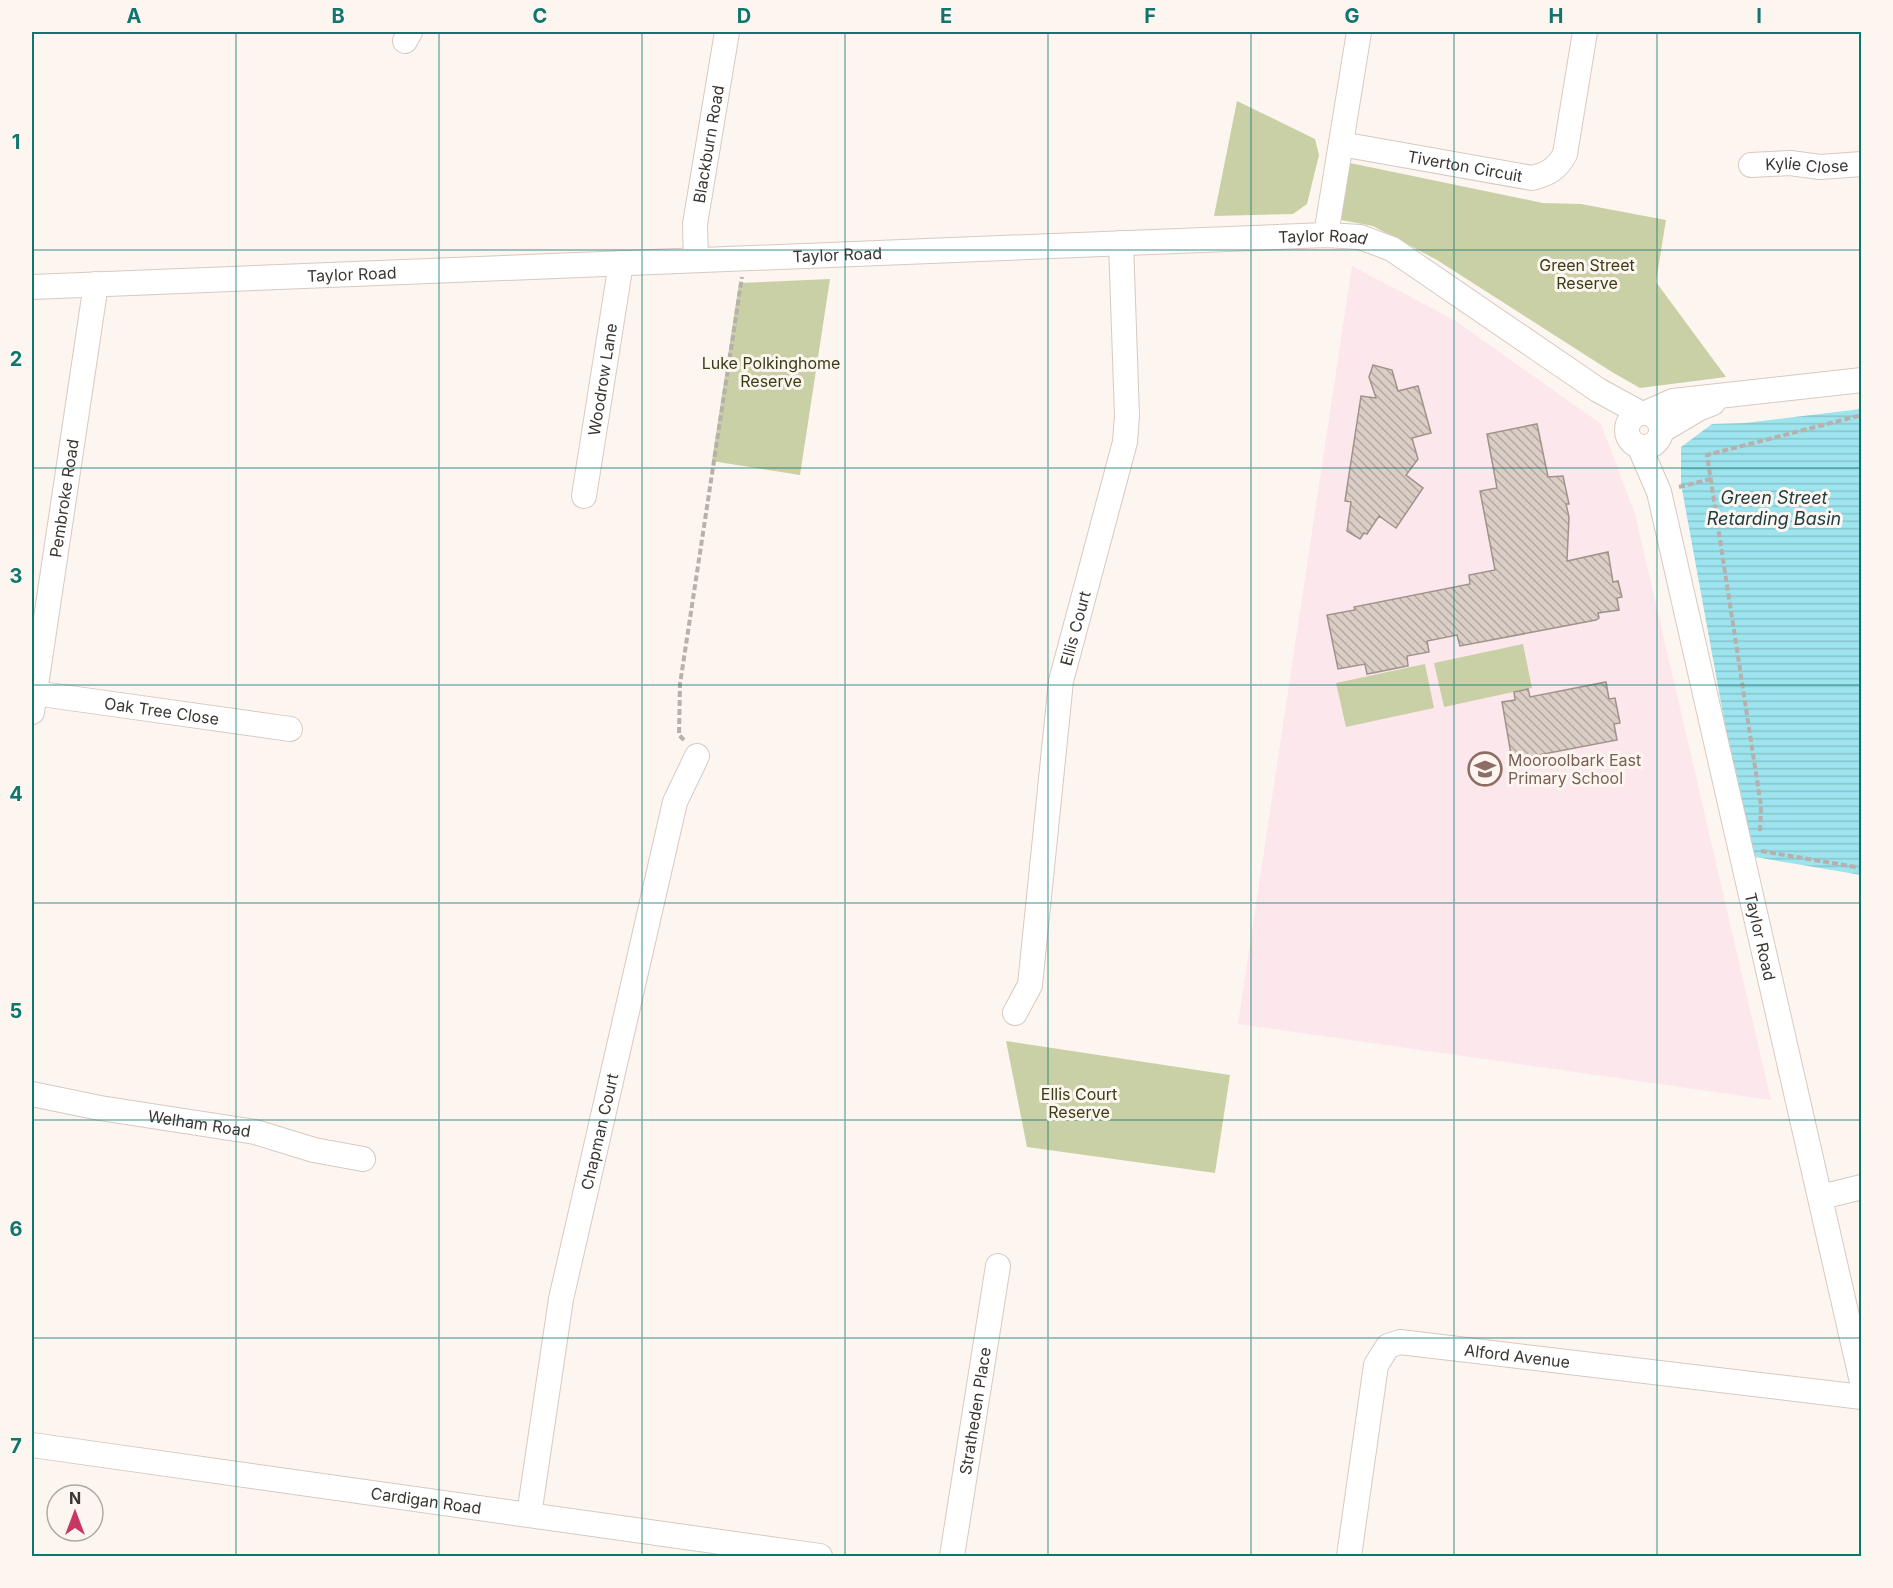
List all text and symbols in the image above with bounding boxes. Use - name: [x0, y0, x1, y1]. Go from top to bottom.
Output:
- text: A: [127, 4, 142, 28]
- text: B: [331, 4, 345, 28]
- text: C: [533, 4, 547, 28]
- text: D: [737, 4, 751, 28]
- text: E: [940, 4, 952, 28]
- text: F: [1144, 4, 1156, 28]
- text: G: [1344, 4, 1360, 28]
- text: H: [1549, 4, 1563, 28]
- text: I: [1756, 4, 1762, 28]
- street label: Blackburn Road: [689, 84, 728, 205]
- text: 1: [12, 130, 20, 154]
- street label: Tiverton Circuit: [1406, 146, 1524, 186]
- street label: Kylie Close: [1765, 153, 1849, 177]
- street label: Taylor Road: [1278, 225, 1371, 249]
- street label: Taylor Road: [792, 243, 883, 266]
- park label: Green Street Reserve: [1539, 255, 1635, 293]
- street label: Taylor Road: [307, 262, 397, 286]
- street label: Woodrow Lane: [584, 322, 621, 437]
- text: 2: [10, 347, 22, 371]
- park label: Luke Polkinghome Reserve: [702, 353, 840, 391]
- street label: Pembroke Road: [45, 438, 83, 559]
- water label: Green Street Retarding Basin: [1707, 487, 1841, 529]
- text: 3: [10, 564, 22, 588]
- street label: Ellis Court: [1056, 589, 1095, 668]
- street label: Oak Tree Close: [103, 693, 220, 729]
- place label: Mooroolbark East Primary School: [1508, 750, 1641, 788]
- school or university icon: Mooroolbark East Primary School: [1467, 751, 1503, 787]
- text: 4: [9, 782, 23, 806]
- street label: Taylor Road: [1741, 891, 1780, 983]
- text: 5: [10, 999, 22, 1023]
- street label: Chapman Court: [576, 1071, 622, 1192]
- park label: Ellis Court Reserve: [1041, 1084, 1117, 1122]
- street label: Welham Road: [147, 1106, 252, 1141]
- text: 6: [10, 1217, 23, 1241]
- street label: Alford Avenue: [1463, 1340, 1571, 1372]
- street label: Stratheden Place: [955, 1345, 995, 1476]
- text: 7: [10, 1434, 22, 1458]
- north arrow: [45, 1483, 105, 1543]
- street label: Cardigan Road: [370, 1483, 483, 1518]
- text: N: [69, 1488, 81, 1508]

